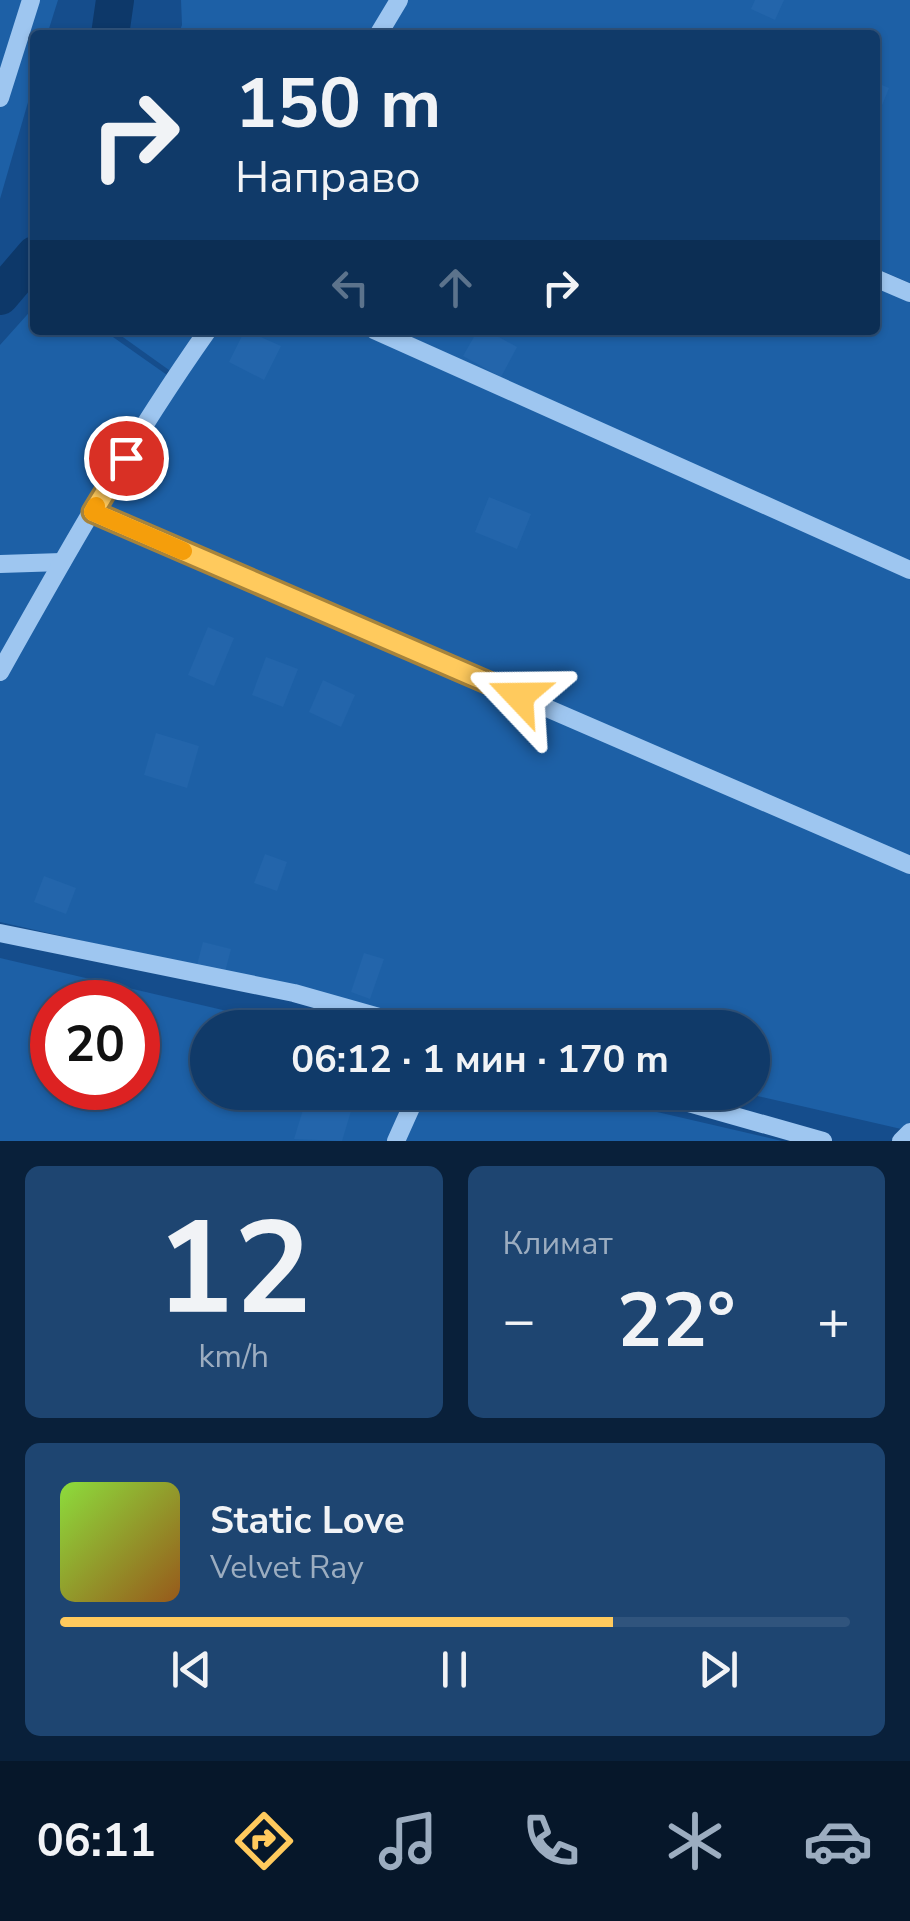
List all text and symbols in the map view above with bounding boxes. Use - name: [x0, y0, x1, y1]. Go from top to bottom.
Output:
- text: 150 m: [235, 56, 441, 152]
- icon: right: [70, 70, 200, 200]
- text: Направо: [235, 147, 421, 208]
- icon: left: [323, 260, 378, 315]
- icon: ahead: [428, 260, 483, 315]
- icon: right: [533, 260, 588, 315]
- pin: [84, 416, 169, 501]
- icon: arrive: [99, 431, 154, 486]
- position arrow: [467, 644, 571, 748]
- speed limit sign: 20: [30, 980, 160, 1110]
- text: 06:12 · 1 мин · 170 m: [291, 1034, 669, 1085]
- text: 12: [156, 1181, 312, 1358]
- text: Климат: [503, 1222, 613, 1265]
- text: 22°: [617, 1270, 735, 1372]
- text: −: [503, 1283, 536, 1358]
- text: +: [817, 1283, 850, 1358]
- text: km/h: [198, 1335, 269, 1378]
- text: Static Love: [210, 1495, 405, 1546]
- text: Velvet Ray: [210, 1546, 364, 1589]
- icon: previous: [164, 1642, 219, 1697]
- icon: pause: [427, 1642, 482, 1697]
- icon: next: [691, 1642, 746, 1697]
- icon: directions: [229, 1806, 299, 1876]
- icon: music: [373, 1806, 443, 1876]
- icon: phone: [516, 1806, 586, 1876]
- icon: climate: [660, 1806, 730, 1876]
- icon: car: [803, 1806, 873, 1876]
- text: 06:11: [37, 1811, 156, 1872]

